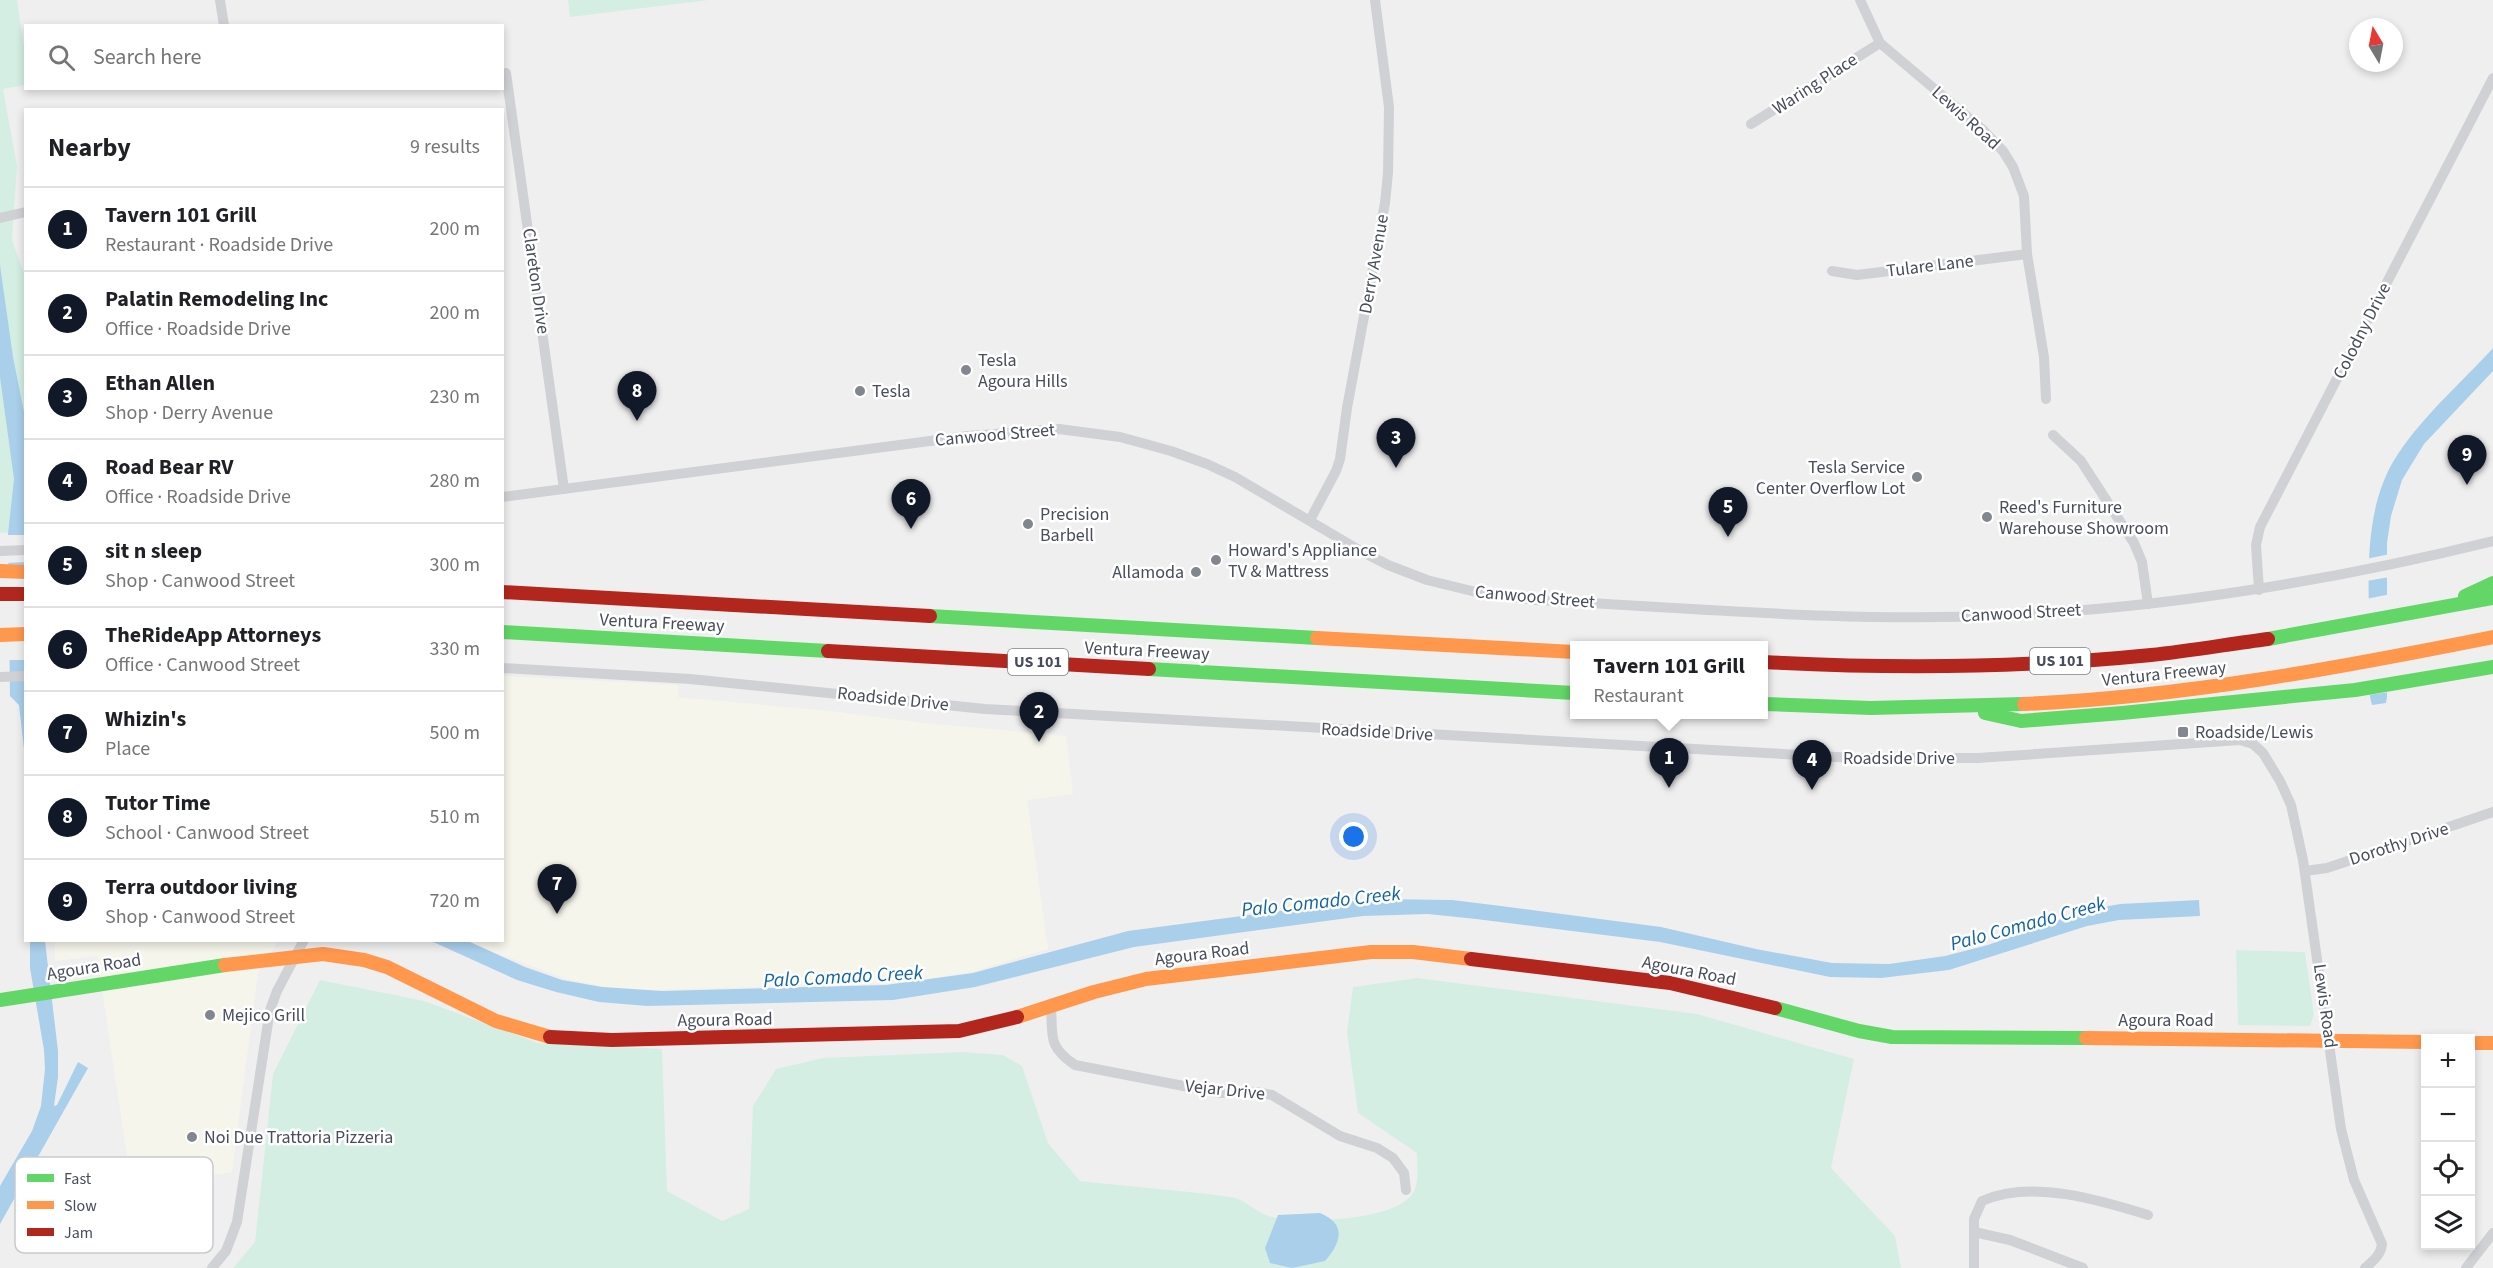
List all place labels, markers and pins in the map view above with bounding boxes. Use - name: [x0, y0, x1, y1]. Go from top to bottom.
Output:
- place label: Tesla Agoura Hills: [978, 348, 1068, 394]
- marker: Tesla Agoura Hills: [959, 363, 973, 377]
- pin: 8: [618, 372, 656, 421]
- place label: Tesla: [872, 379, 911, 404]
- marker: Tesla: [853, 384, 867, 398]
- pin: 3: [1376, 418, 1416, 468]
- pin: 9: [2448, 436, 2486, 485]
- place label: Tesla Service Center Overflow Lot: [1756, 455, 1905, 501]
- marker: Tesla Service Center Overflow Lot: [1910, 470, 1924, 484]
- pin: 6: [892, 480, 930, 529]
- pin: 5: [1708, 488, 1748, 537]
- place label: Reed's Furniture Warehouse Showroom: [1999, 495, 2169, 541]
- place label: Precision Barbell: [1040, 502, 1109, 548]
- marker: Reed's Furniture Warehouse Showroom: [1980, 510, 1994, 524]
- marker: Precision Barbell: [1021, 517, 1035, 531]
- place label: Howard's Appliance TV & Mattress: [1228, 538, 1377, 584]
- marker: Howard's Appliance TV & Mattress: [1209, 553, 1223, 567]
- place label: Allamoda: [1112, 560, 1184, 585]
- marker: Allamoda: [1189, 565, 1203, 579]
- pin: 2: [1020, 692, 1058, 742]
- place label: Roadside/Lewis: [2195, 720, 2313, 745]
- marker: Roadside/Lewis: [2176, 725, 2190, 739]
- pin: 1: [1650, 738, 1688, 788]
- pin: 4: [1792, 740, 1832, 790]
- pin: 7: [538, 864, 576, 914]
- place label: Mejico Grill: [222, 1003, 305, 1028]
- marker: Mejico Grill: [203, 1008, 217, 1022]
- place label: Noi Due Trattoria Pizzeria: [204, 1125, 393, 1150]
- marker: Noi Due Trattoria Pizzeria: [185, 1130, 199, 1144]

